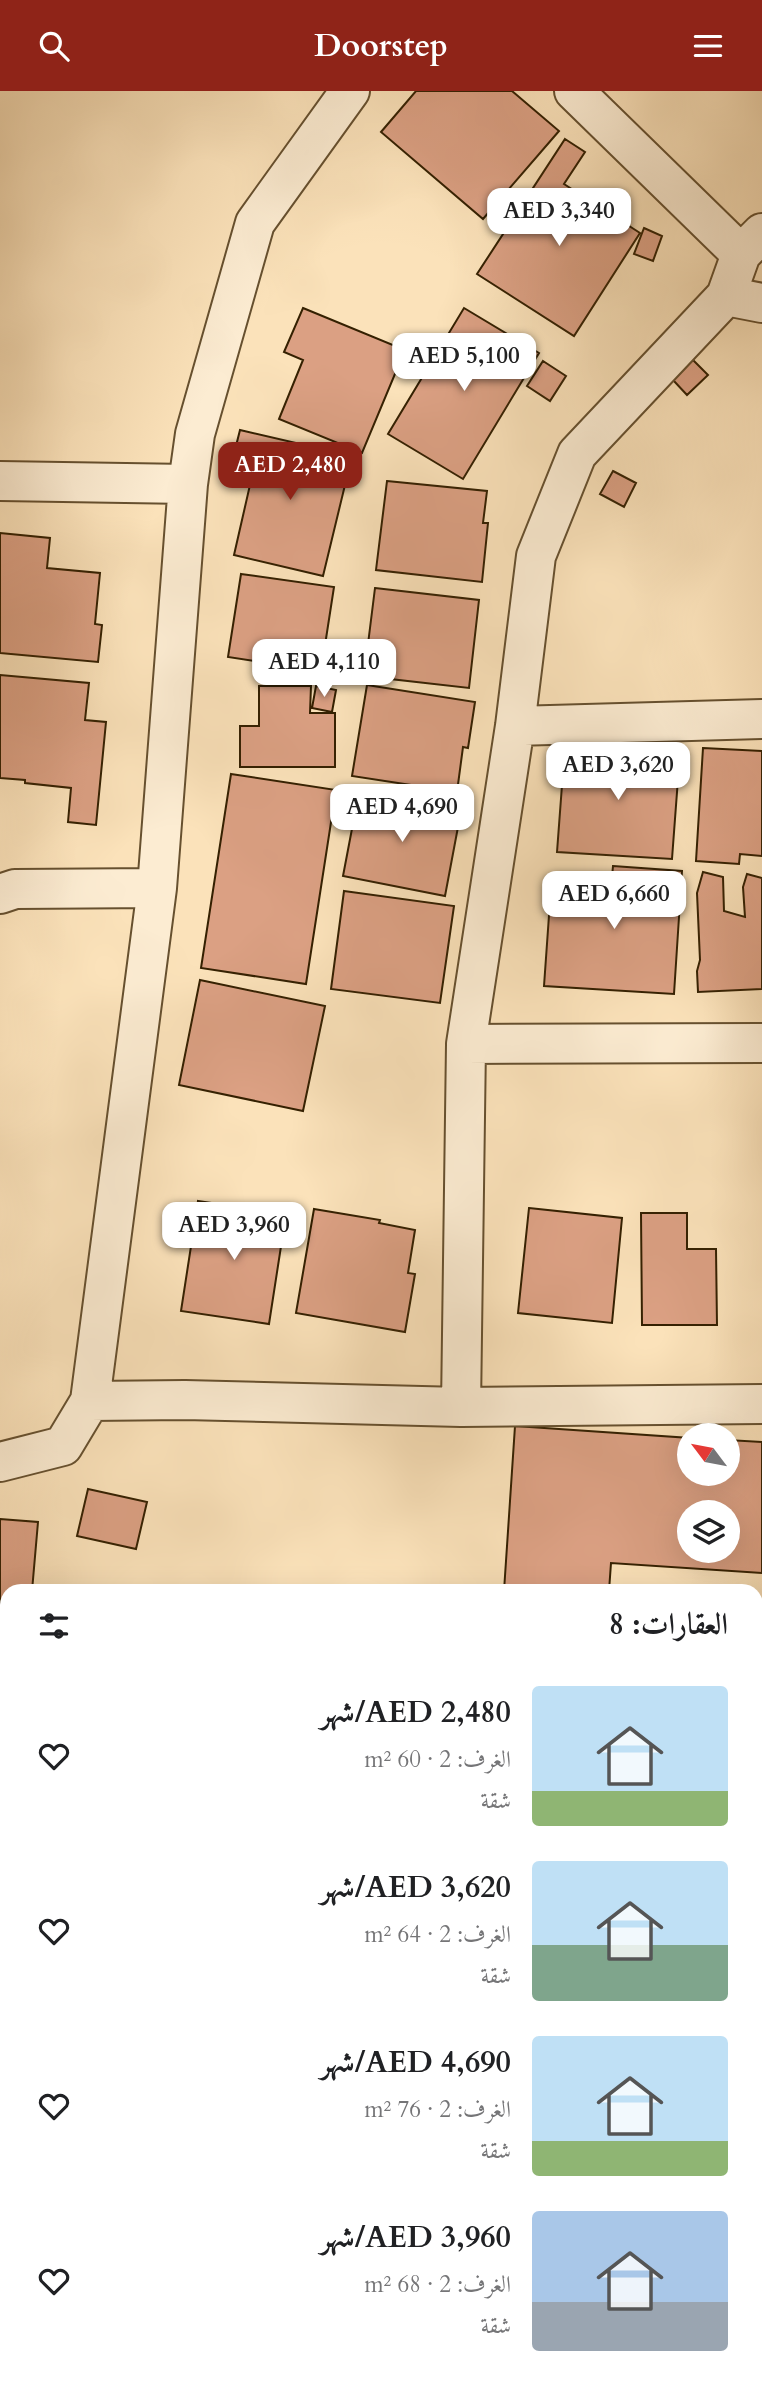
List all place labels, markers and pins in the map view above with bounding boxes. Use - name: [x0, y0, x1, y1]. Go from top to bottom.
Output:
- pin: AED 3,340: [479, 188, 639, 248]
- pin: AED 5,100: [384, 334, 544, 393]
- pin: AED 2,480: [210, 443, 370, 502]
- pin: AED 4,110: [244, 639, 404, 699]
- pin: AED 3,620: [538, 743, 698, 802]
- pin: AED 4,690: [322, 785, 482, 844]
- pin: AED 6,660: [534, 871, 694, 931]
- pin: AED 3,960: [154, 1203, 314, 1262]

